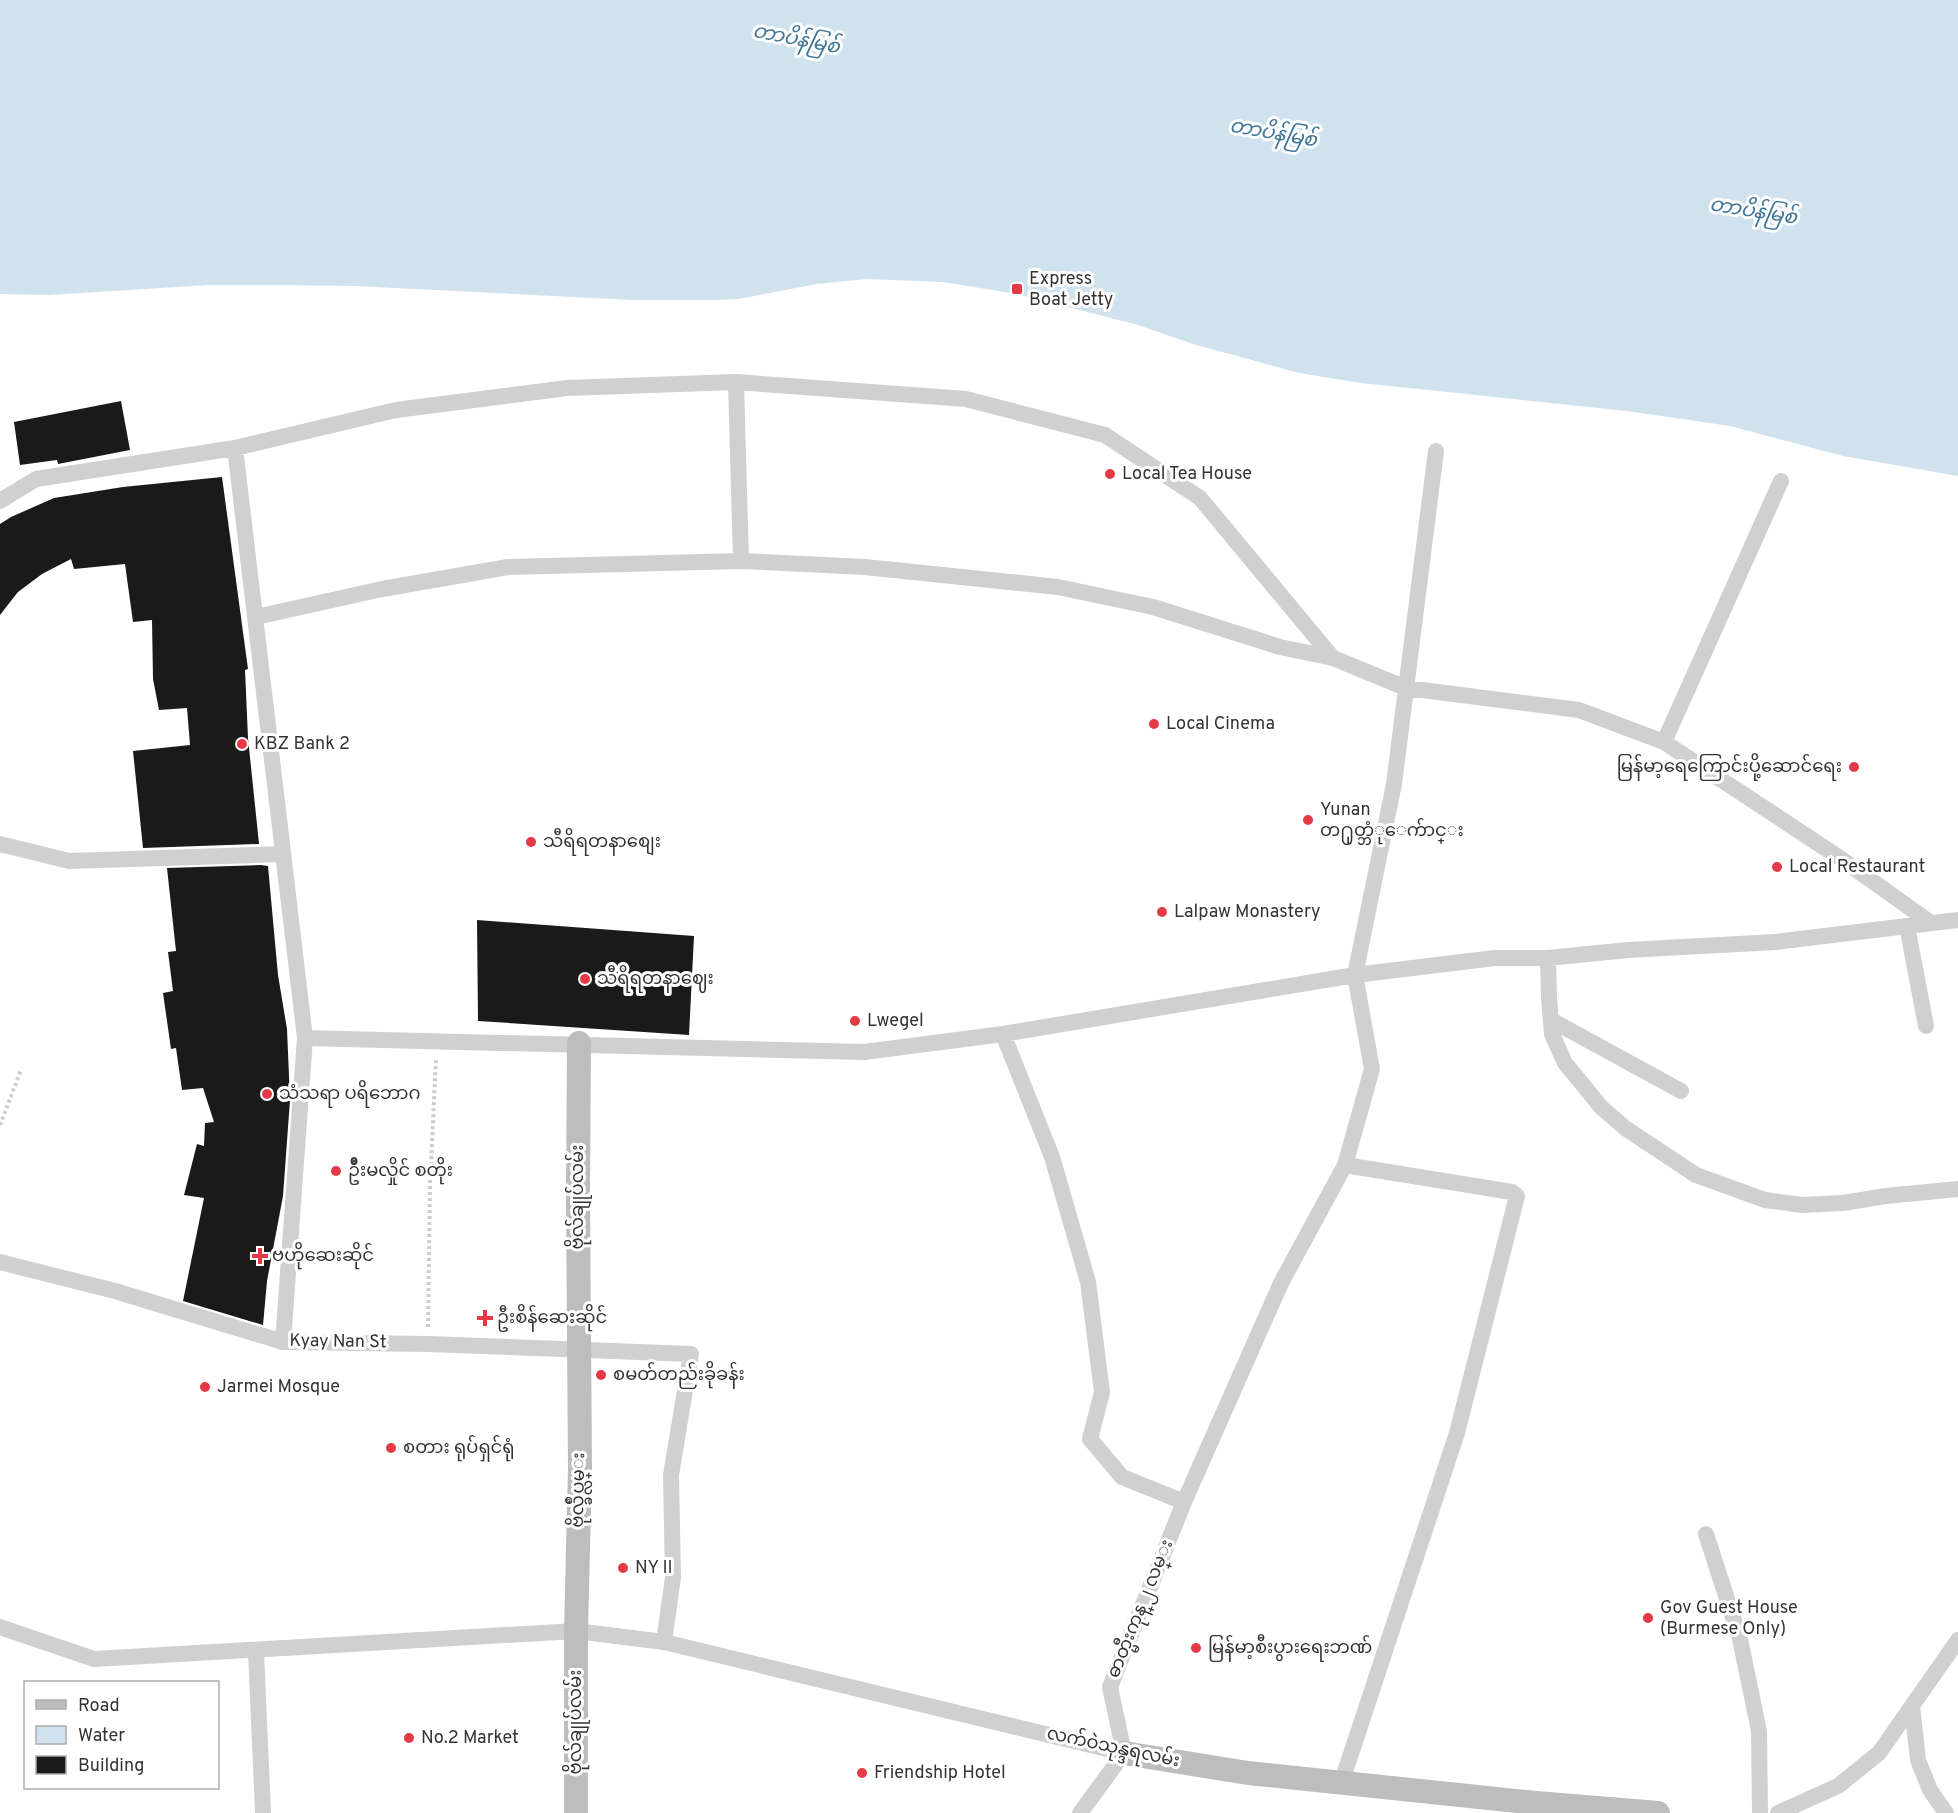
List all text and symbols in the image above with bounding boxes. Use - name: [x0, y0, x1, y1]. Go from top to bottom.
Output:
- water label: တာပိန်မြစ်: [750, 16, 844, 63]
- water label: တာပိန်မြစ်: [1227, 111, 1321, 157]
- water label: တာပိန်မြစ်: [1707, 189, 1800, 234]
- place label: Express Boat Jetty: [1029, 268, 1113, 312]
- marker: Express Boat Jetty: [1010, 282, 1024, 296]
- place label: Local Tea House: [1122, 463, 1252, 486]
- marker: Local Tea House: [1103, 467, 1117, 481]
- place label: Local Cinema: [1166, 713, 1275, 736]
- marker: Local Cinema: [1147, 717, 1161, 731]
- place label: KBZ Bank 2: [254, 733, 350, 756]
- marker: KBZ Bank 2: [235, 737, 249, 751]
- place label: မြန်မာ့ရေကြောင်းပို့ဆောင်ရေး: [1617, 752, 1842, 781]
- marker: မြန်မာ့ရေကြောင်းပို့ဆောင်ရေး: [1847, 760, 1861, 774]
- place label: Yunan တ႐ုတ္ဘံုေက်ာင္း: [1320, 799, 1464, 845]
- marker: Yunan တ႐ုတ္ဘံုေက်ာင္း: [1301, 813, 1315, 827]
- place label: သီရိရတနာစျေး: [543, 827, 661, 856]
- marker: သီရိရတနာစျေး: [524, 835, 538, 849]
- place label: Local Restaurant: [1789, 856, 1925, 879]
- marker: Local Restaurant: [1770, 860, 1784, 874]
- place label: Lalpaw Monastery: [1174, 901, 1321, 924]
- marker: Lalpaw Monastery: [1155, 905, 1169, 919]
- place label: သီရိရတနာဈေး: [597, 964, 714, 993]
- marker: သီရိရတနာဈေး: [578, 972, 592, 986]
- place label: Lwegel: [867, 1010, 924, 1033]
- marker: Lwegel: [848, 1014, 862, 1028]
- place label: သံသရာ ပရိဘောဂ: [279, 1079, 421, 1108]
- marker: သံသရာ ပရိဘောဂ: [260, 1087, 274, 1101]
- street label: ဗိုလ်ချုပ်လမ်း: [563, 1145, 592, 1249]
- place label: ဦီးမလှိုင် စတိုး: [348, 1156, 453, 1185]
- marker: ဦီးမလှိုင် စတိုး: [329, 1164, 343, 1178]
- place label: ဗဟိုဆေးဆိုင်: [272, 1241, 374, 1270]
- marker: ဗဟိုဆေးဆိုင်: [253, 1249, 267, 1263]
- place label: ဦးစိန်ဆေးဆိုင်: [497, 1303, 607, 1332]
- marker: ဦးစိန်ဆေးဆိုင်: [478, 1311, 492, 1325]
- street label: Kyay Nan St: [289, 1330, 387, 1354]
- place label: စမတ်တည်းခိုခန်း: [613, 1360, 745, 1389]
- marker: စမတ်တည်းခိုခန်း: [594, 1368, 608, 1382]
- place label: Jarmei Mosque: [217, 1376, 340, 1399]
- marker: Jarmei Mosque: [198, 1380, 212, 1394]
- place label: စတား ရုပ်ရှင်ရုံ: [403, 1434, 515, 1462]
- marker: စတား ရုပ်ရှင်ရုံ: [384, 1441, 398, 1455]
- street label: ဗိုလ္ခ်ဳပ္လမ္း: [563, 1452, 594, 1528]
- street label: ဓာတ္မီးကုန္ ၂ လမ္း: [1099, 1535, 1181, 1682]
- place label: NY II: [635, 1557, 673, 1580]
- marker: NY II: [616, 1561, 630, 1575]
- place label: Gov Guest House (Burmese Only): [1660, 1597, 1798, 1641]
- marker: Gov Guest House (Burmese Only): [1641, 1611, 1655, 1625]
- place label: မြန်မာ့စီးပွားရေးဘဏ်: [1208, 1633, 1372, 1662]
- marker: မြန်မာ့စီးပွားရေးဘဏ်: [1189, 1641, 1203, 1655]
- street label: ဗိုလ်ချုပ်လမ်း: [561, 1670, 590, 1774]
- legend: [24, 1681, 219, 1789]
- text: Road: [78, 1695, 120, 1718]
- street label: လက်ဝဲသုန္ဒရလမ်း: [1044, 1720, 1182, 1776]
- text: Water: [78, 1725, 125, 1748]
- place label: No.2 Market: [421, 1727, 519, 1750]
- marker: No.2 Market: [402, 1731, 416, 1745]
- text: Building: [78, 1755, 144, 1778]
- place label: Friendship Hotel: [874, 1762, 1006, 1785]
- marker: Friendship Hotel: [855, 1766, 869, 1780]

